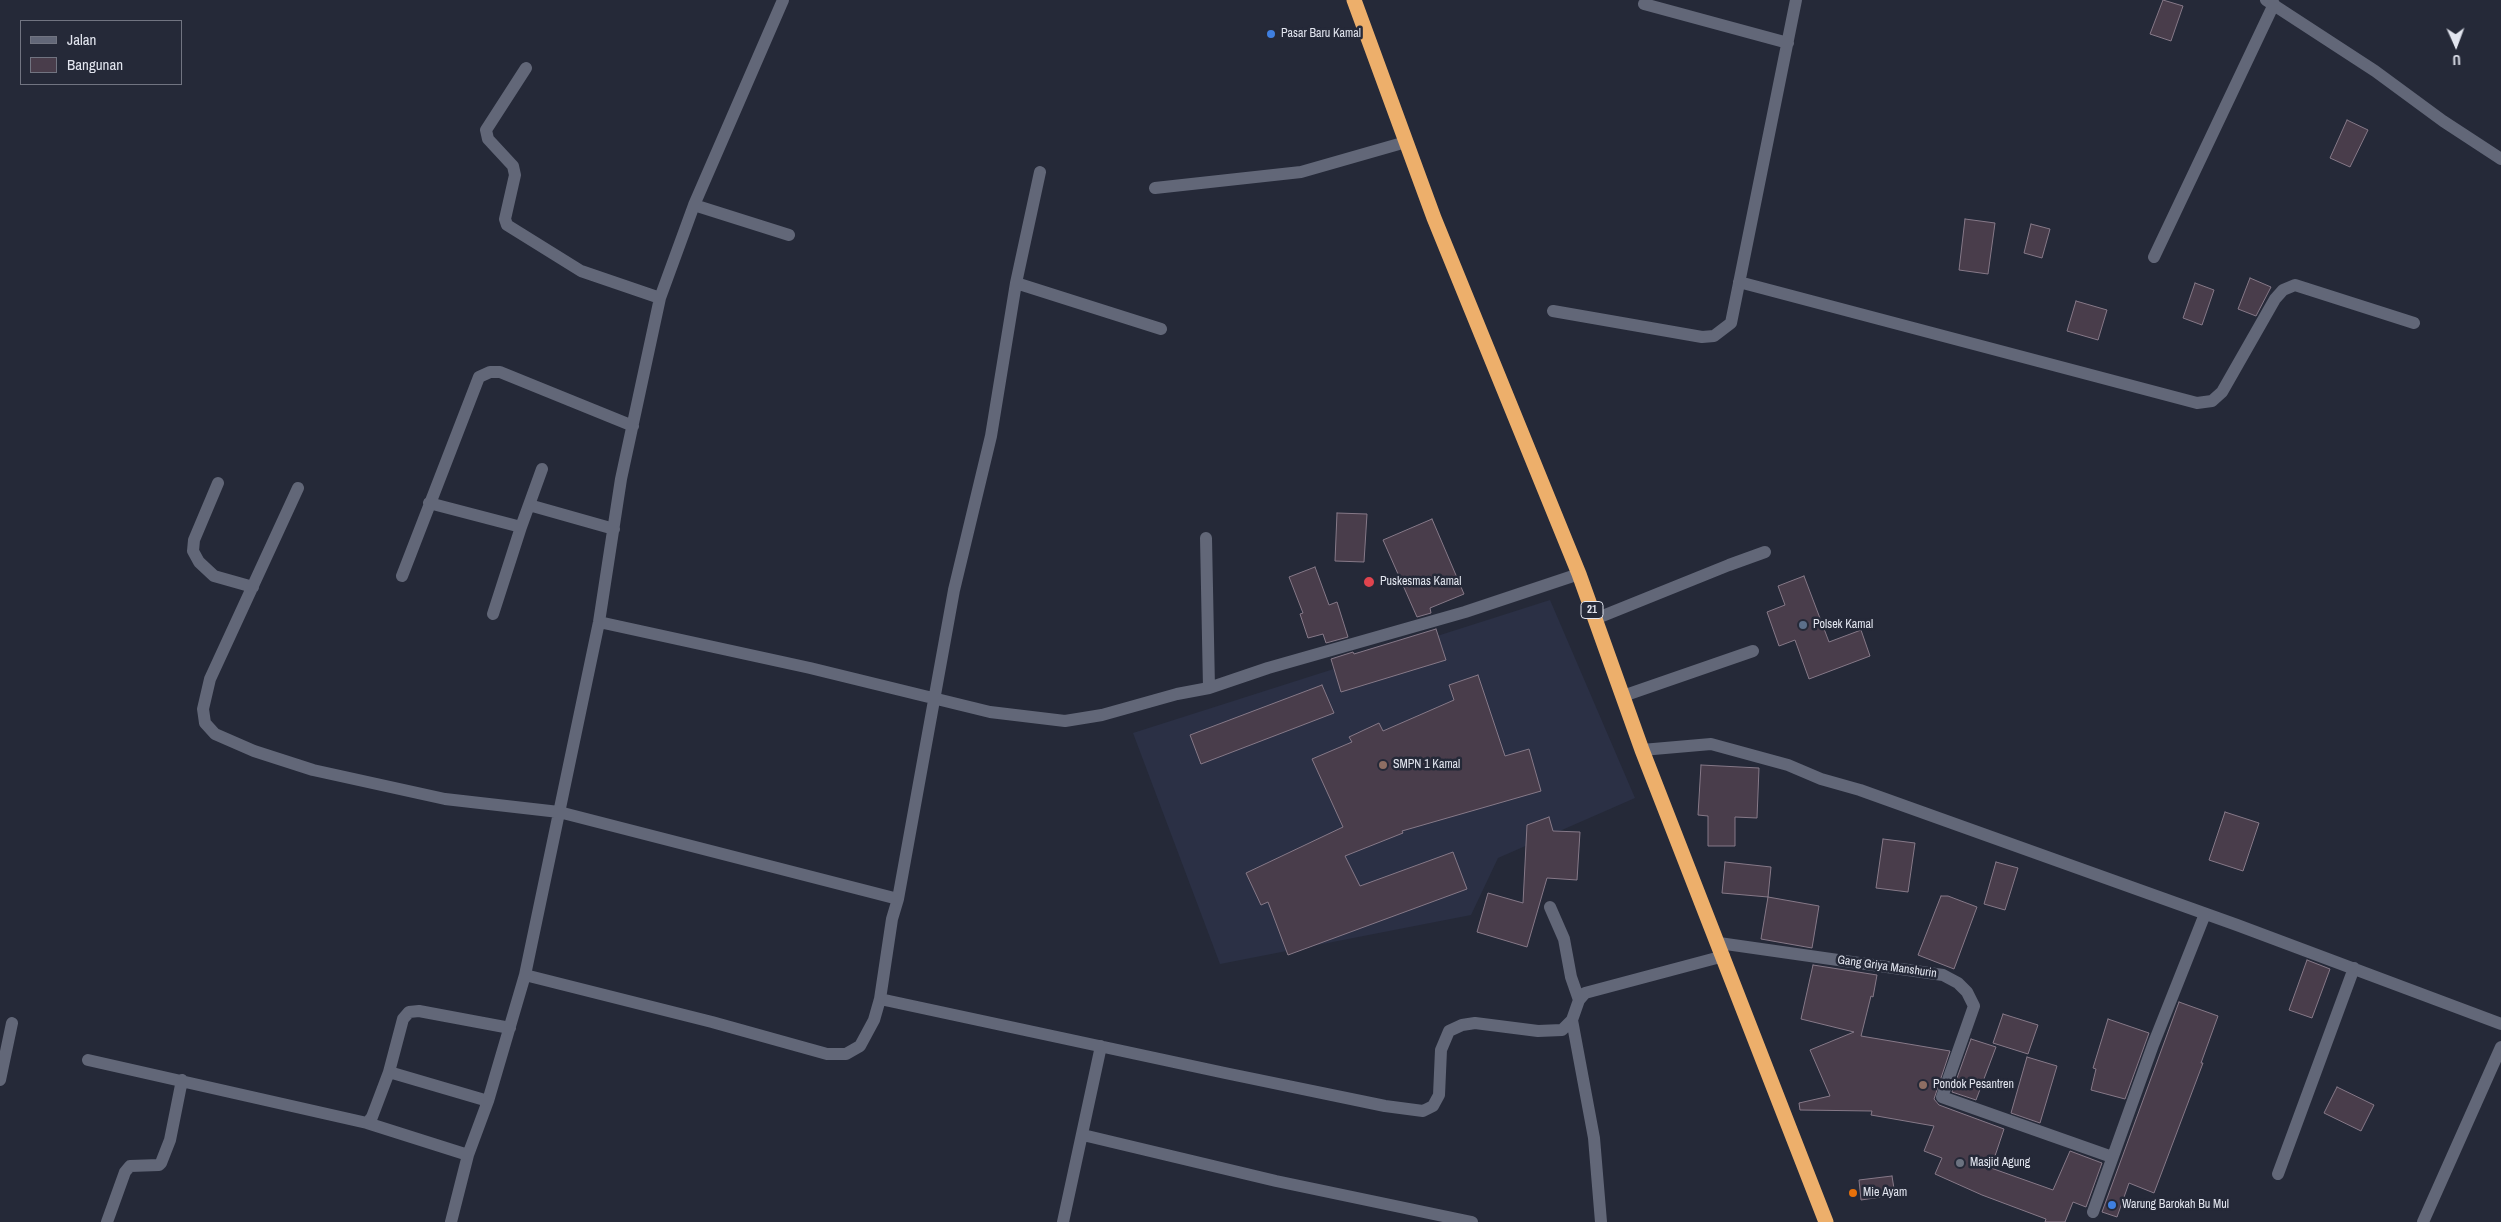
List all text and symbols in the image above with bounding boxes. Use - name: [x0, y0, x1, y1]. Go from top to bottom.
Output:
- legend: [20, 20, 182, 85]
- north arrow: [2431, 20, 2481, 70]
- place label: Pasar Baru Kamal: [1281, 27, 1361, 41]
- marker: Pasar Baru Kamal: [1265, 28, 1277, 40]
- text: Jalan: [67, 29, 96, 50]
- text: U: [2452, 51, 2461, 69]
- text: Bangunan: [67, 54, 123, 75]
- marker: Puskesmas Kamal: [1362, 575, 1376, 589]
- place label: Puskesmas Kamal: [1380, 575, 1461, 589]
- road number: 21: [1581, 602, 1603, 618]
- place label: Polsek Kamal: [1813, 618, 1873, 632]
- marker: Polsek Kamal: [1797, 619, 1809, 631]
- place label: SMPN 1 Kamal: [1393, 758, 1460, 772]
- marker: SMPN 1 Kamal: [1377, 759, 1389, 771]
- street label: Gang Griya Manshurin: [1836, 953, 1938, 981]
- place label: Pondok Pesantren: [1933, 1078, 2014, 1092]
- marker: Pondok Pesantren: [1917, 1079, 1929, 1091]
- place label: Masjid Agung: [1970, 1156, 2030, 1170]
- marker: Masjid Agung: [1954, 1157, 1966, 1169]
- place label: Mie Ayam: [1863, 1186, 1907, 1200]
- marker: Mie Ayam: [1847, 1187, 1859, 1199]
- place label: Warung Barokah Bu Mul: [2122, 1198, 2229, 1212]
- marker: Warung Barokah Bu Mul: [2106, 1199, 2118, 1211]

